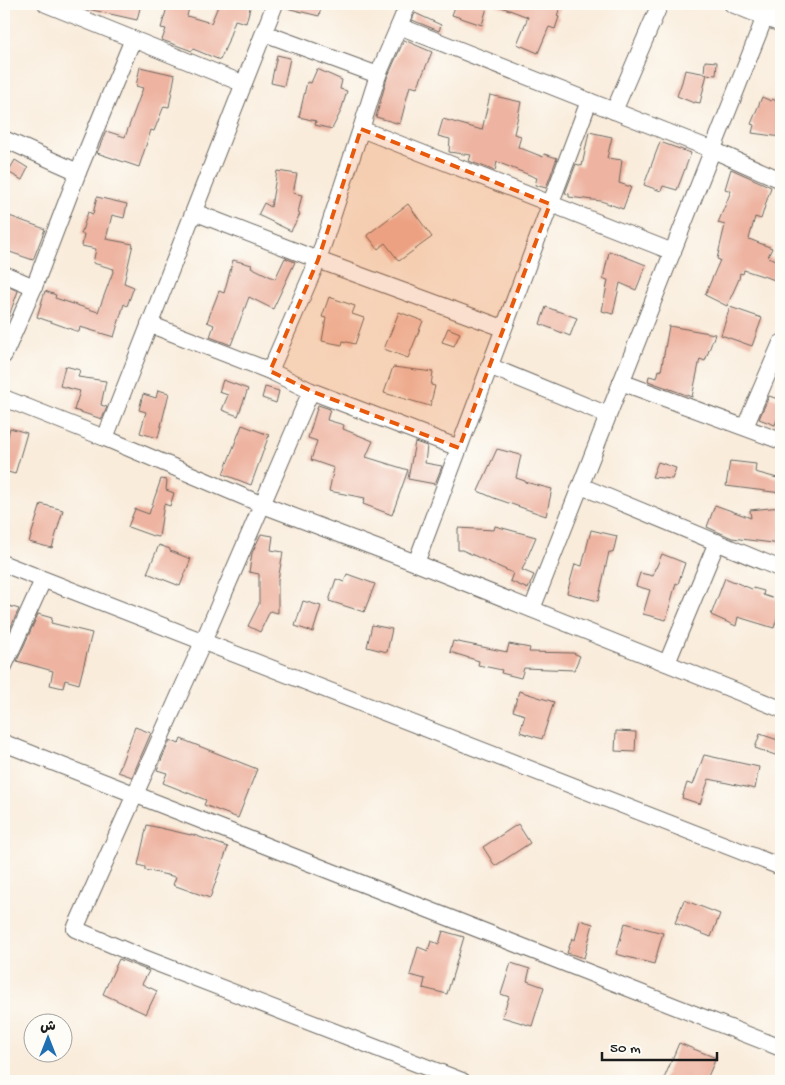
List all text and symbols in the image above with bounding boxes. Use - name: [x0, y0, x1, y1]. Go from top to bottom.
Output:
- north arrow: [22, 1012, 72, 1062]
- text: ش: [40, 1019, 56, 1036]
- scale bar: [602, 1030, 718, 1062]
- text: 50 m: [610, 1040, 641, 1058]

